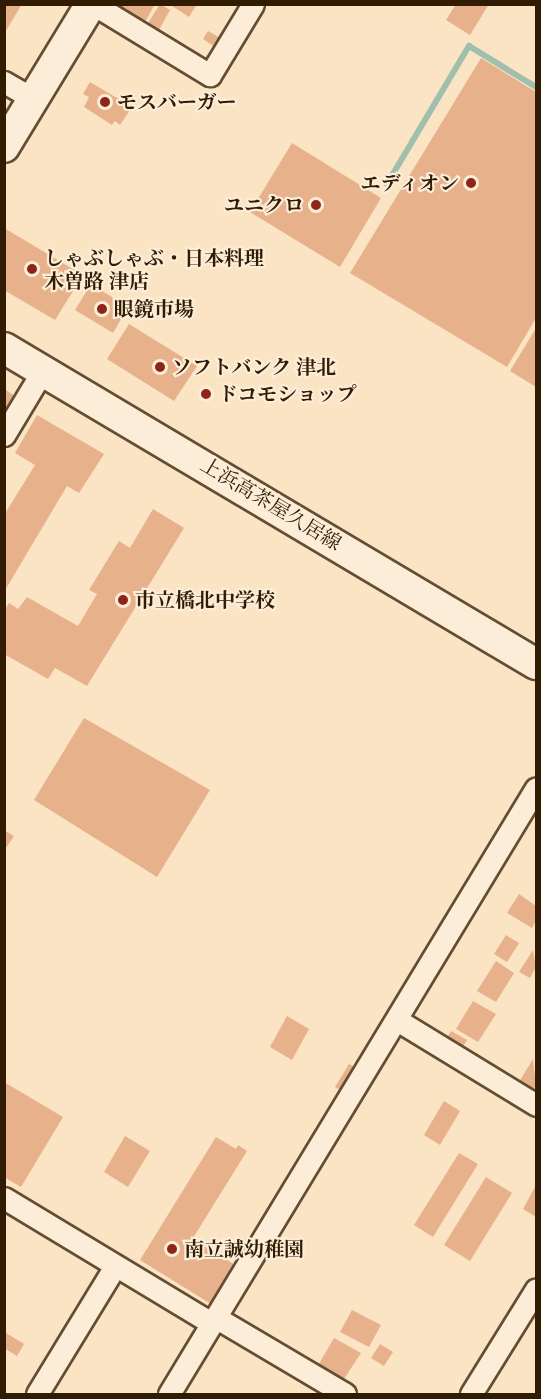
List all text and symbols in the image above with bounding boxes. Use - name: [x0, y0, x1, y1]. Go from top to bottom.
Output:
- place label: モスバーガー: [117, 90, 237, 114]
- marker: モスバーガー: [98, 95, 112, 109]
- place label: エディオン: [359, 171, 459, 195]
- marker: エディオン: [464, 176, 478, 190]
- place label: ユニクロ: [224, 193, 304, 217]
- marker: ユニクロ: [309, 198, 323, 212]
- place label: しゃぶしゃぶ・日本料理 木曽路 津店: [44, 246, 264, 293]
- marker: しゃぶしゃぶ・日本料理 木曽路 津店: [25, 262, 39, 276]
- place label: 眼鏡市場: [114, 297, 194, 321]
- marker: 眼鏡市場: [95, 302, 109, 316]
- place label: ソフトバンク 津北: [172, 355, 337, 379]
- marker: ソフトバンク 津北: [153, 360, 167, 374]
- place label: ドコモショップ: [218, 382, 358, 406]
- marker: ドコモショップ: [199, 387, 213, 401]
- street label: 上浜高茶屋久居線: [196, 453, 346, 555]
- place label: 市立橋北中学校: [135, 588, 275, 612]
- marker: 市立橋北中学校: [116, 593, 130, 607]
- place label: 南立誠幼稚園: [184, 1237, 304, 1261]
- marker: 南立誠幼稚園: [165, 1242, 179, 1256]

